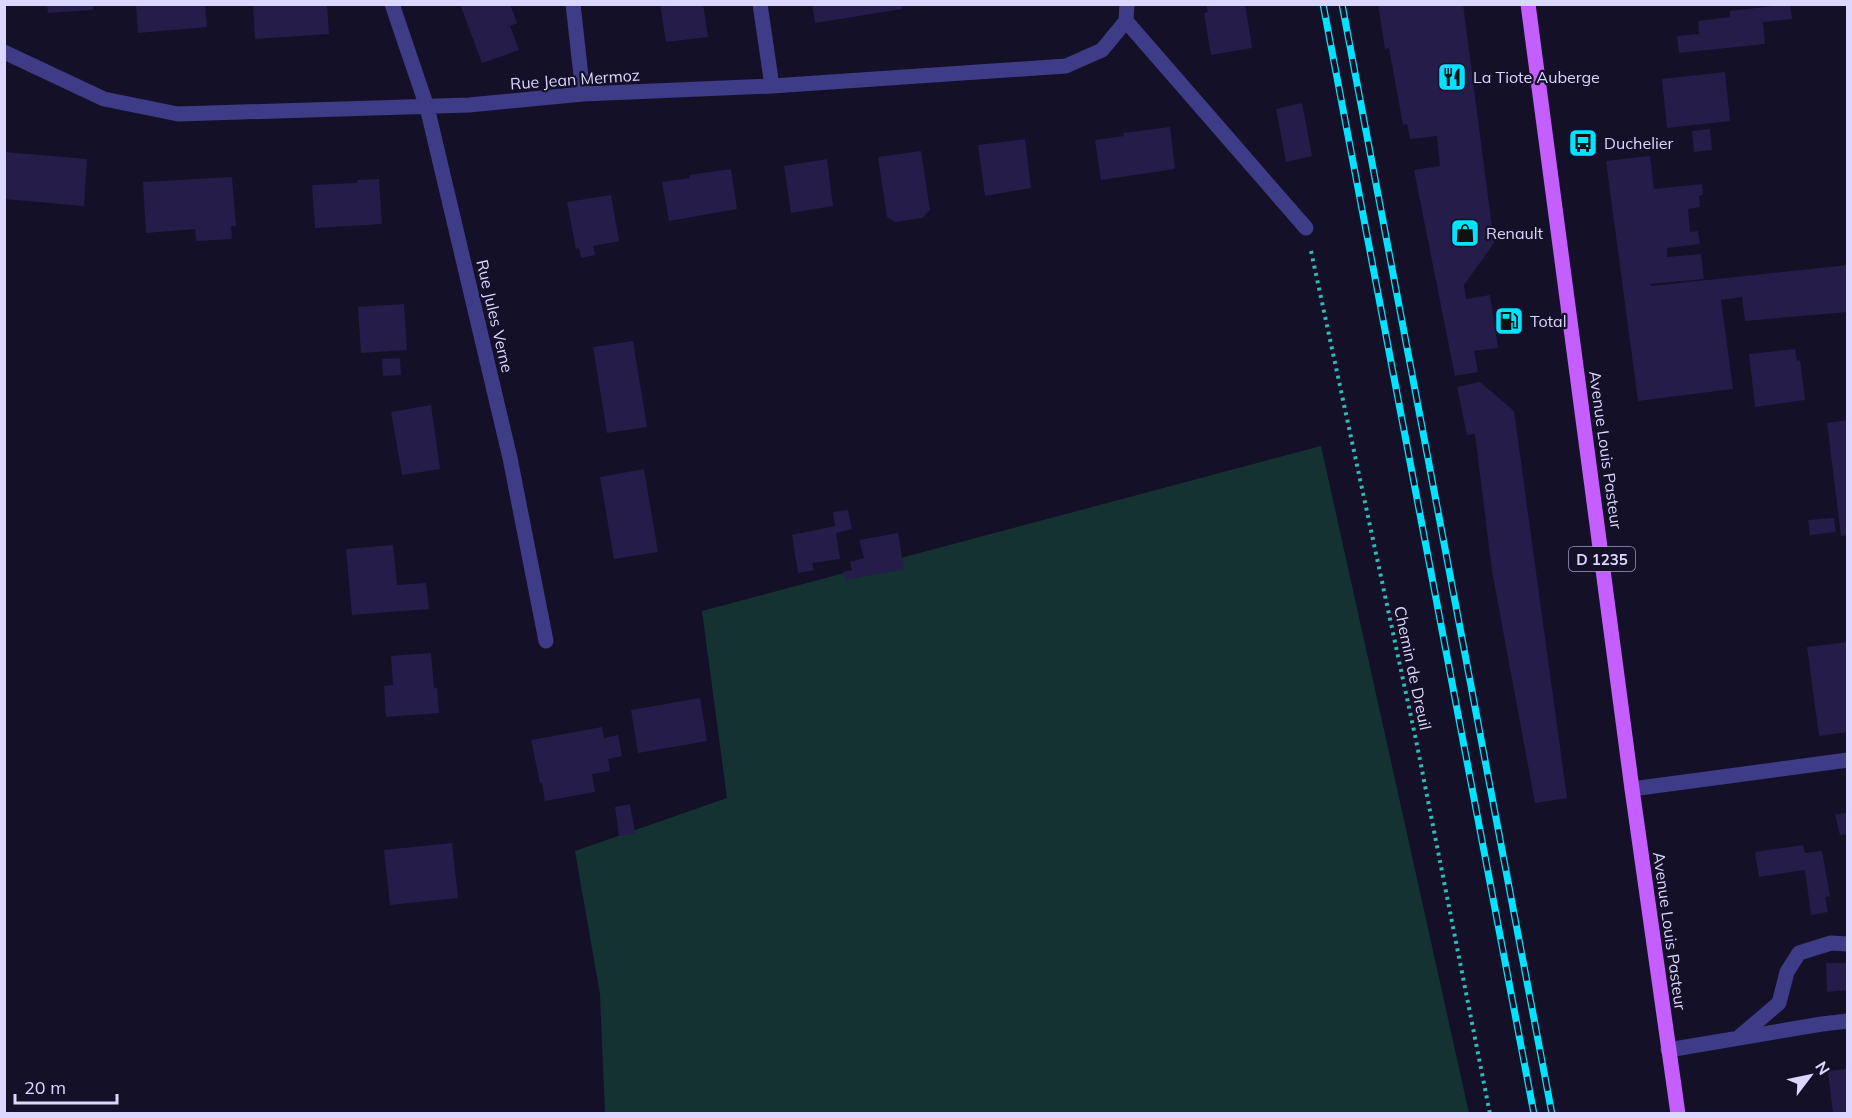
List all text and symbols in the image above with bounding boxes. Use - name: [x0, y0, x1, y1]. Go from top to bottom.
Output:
- restaurant icon: La Tiote Auberge: [1436, 61, 1468, 93]
- street label: Rue Jean Mermoz: [509, 64, 641, 94]
- place label: La Tiote Auberge: [1473, 67, 1600, 87]
- bus stop icon: Duchelier: [1567, 127, 1599, 159]
- place label: Duchelier: [1604, 133, 1674, 153]
- shop icon: Renault: [1449, 217, 1481, 249]
- place label: Renault: [1486, 223, 1544, 243]
- street label: Rue Jules Verne: [472, 258, 518, 374]
- fuel station icon: Total: [1493, 305, 1525, 337]
- place label: Total: [1530, 311, 1567, 331]
- street label: Avenue Louis Pasteur: [1585, 370, 1627, 531]
- road number: D 1235: [1569, 547, 1635, 571]
- street label: Chemin de Dreuil: [1390, 604, 1436, 732]
- street label: Avenue Louis Pasteur: [1649, 851, 1691, 1012]
- north arrow: [1780, 1046, 1840, 1106]
- text: N: [1811, 1058, 1834, 1078]
- scale bar: [15, 1067, 117, 1105]
- text: 20 m: [24, 1076, 66, 1099]

